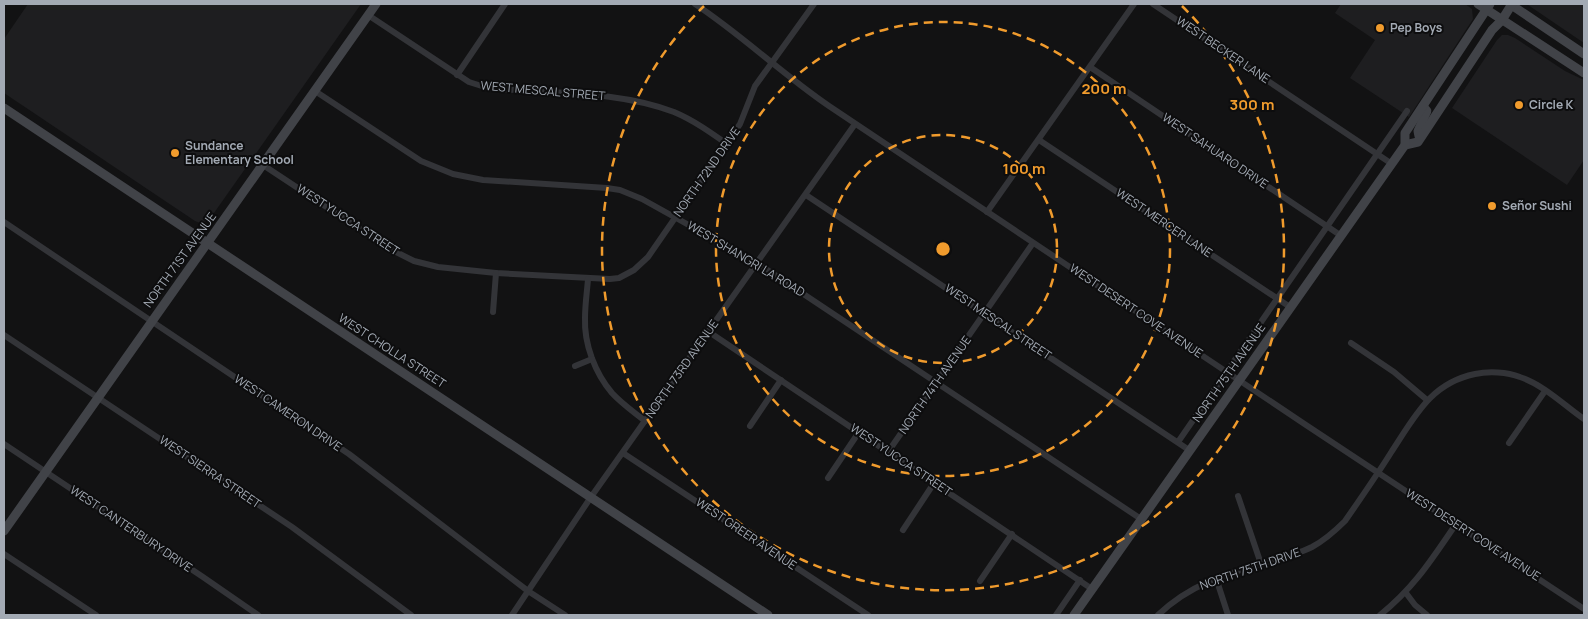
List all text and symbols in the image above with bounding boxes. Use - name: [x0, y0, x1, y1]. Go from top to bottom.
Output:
- street label: WEST BECKER LANE: [1173, 12, 1274, 87]
- place label: Pep Boys: [1390, 19, 1443, 36]
- marker: Pep Boys: [1374, 22, 1386, 34]
- street label: WEST MESCAL STREET: [480, 77, 607, 104]
- text: 200 m: [1081, 78, 1127, 99]
- text: 300 m: [1230, 94, 1274, 115]
- place label: Circle K: [1529, 96, 1574, 113]
- marker: Circle K: [1513, 99, 1525, 111]
- street label: WEST SAHUARO DRIVE: [1159, 109, 1272, 192]
- street label: NORTH 72ND DRIVE: [669, 123, 744, 220]
- place label: Sundance Elementary School: [185, 137, 294, 168]
- marker: Sundance Elementary School: [169, 147, 181, 159]
- text: 100 m: [1003, 158, 1045, 179]
- street label: WEST YUCCA STREET: [294, 180, 404, 260]
- street label: WEST MERCER LANE: [1113, 184, 1216, 261]
- place label: Señor Sushi: [1502, 197, 1572, 214]
- marker: Señor Sushi: [1486, 200, 1498, 212]
- street label: NORTH 71ST AVENUE: [139, 209, 220, 311]
- street label: WEST SHANGRI LA ROAD: [684, 217, 808, 301]
- centre of rings: [934, 240, 952, 258]
- street label: WEST DESERT COVE AVENUE: [1066, 259, 1207, 362]
- street label: WEST MESCAL STREET: [942, 280, 1056, 364]
- street label: WEST CHOLLA STREET: [335, 309, 450, 392]
- street label: NORTH 73RD AVENUE: [641, 316, 722, 422]
- street label: NORTH 75TH AVENUE: [1188, 320, 1269, 426]
- street label: NORTH 74TH AVENUE: [894, 332, 975, 437]
- street label: WEST CAMERON DRIVE: [231, 370, 346, 455]
- street label: WEST YUCCA STREET: [847, 419, 956, 500]
- street label: WEST SIERRA STREET: [156, 431, 265, 513]
- street label: WEST CANTERBURY DRIVE: [67, 481, 196, 576]
- street label: WEST DESERT COVE AVENUE: [1403, 485, 1544, 585]
- street label: WEST GREER AVENUE: [692, 493, 800, 574]
- street label: NORTH 75TH DRIVE: [1197, 543, 1303, 594]

